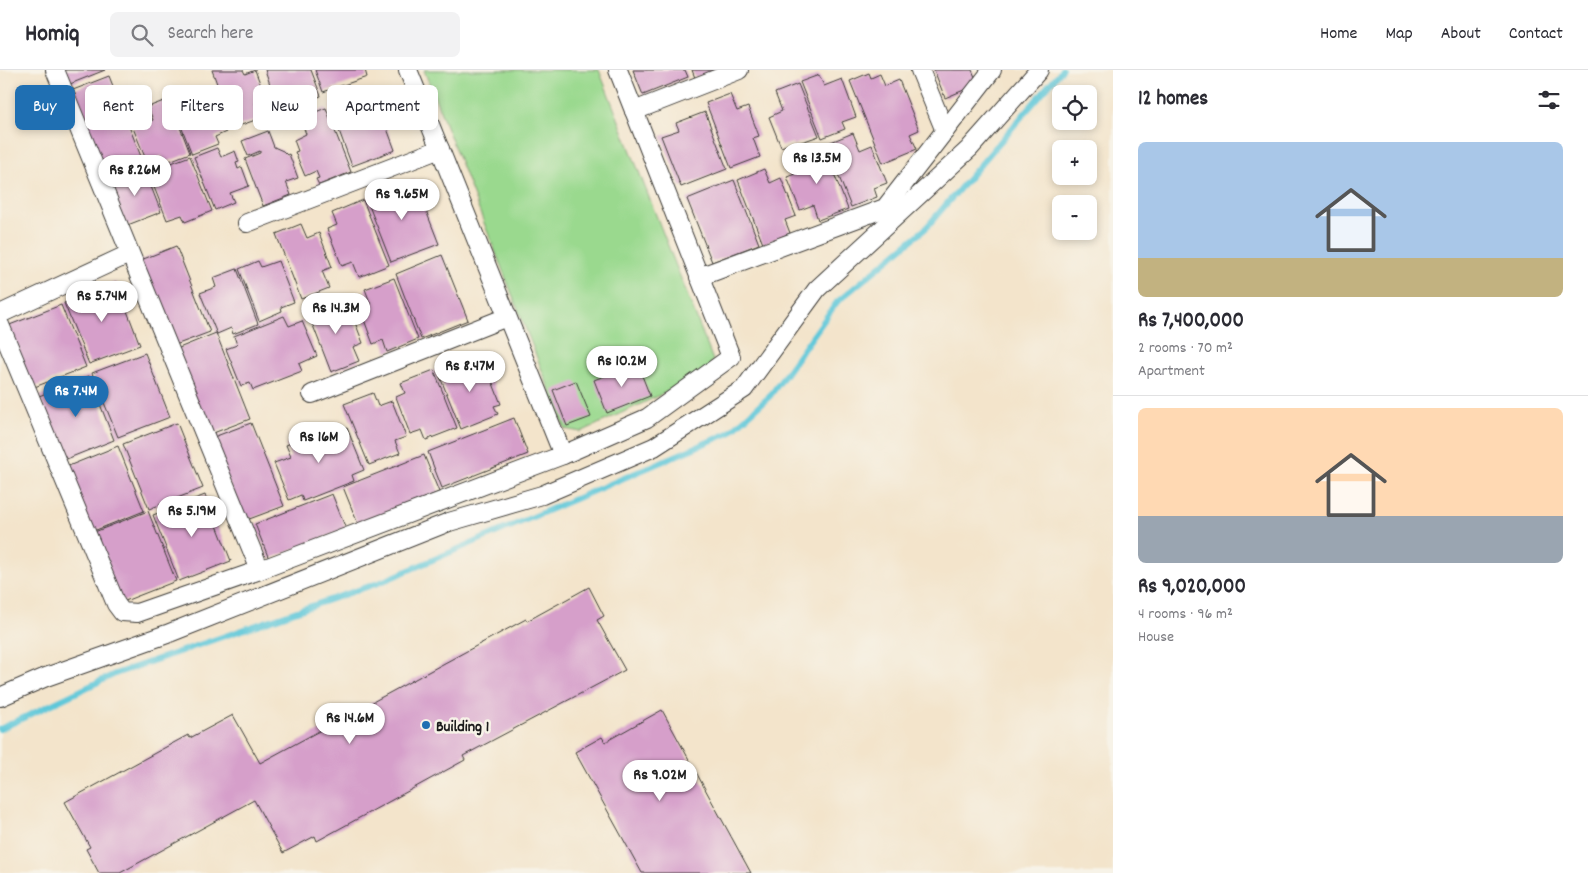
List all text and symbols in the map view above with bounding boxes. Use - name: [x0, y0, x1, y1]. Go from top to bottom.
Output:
- search box: [110, 12, 460, 57]
- text: Homiq: [25, 18, 80, 52]
- icon: search: [128, 21, 156, 49]
- text: Search here: [168, 21, 253, 48]
- text: Home: [1320, 22, 1357, 47]
- text: Map: [1385, 22, 1413, 47]
- text: About: [1441, 22, 1481, 47]
- text: Contact: [1509, 22, 1563, 47]
- chip: Buy: [15, 85, 75, 130]
- chip: Rent: [85, 85, 152, 130]
- chip: Filters: [162, 85, 243, 130]
- chip: New: [253, 85, 317, 130]
- chip: Apartment: [327, 85, 438, 130]
- map controls: [1052, 85, 1097, 240]
- button: locate: [1052, 85, 1097, 130]
- text: 12 homes: [1138, 85, 1208, 115]
- icon: filters: [1535, 86, 1563, 114]
- button: +: [1052, 140, 1097, 185]
- pin: Rs 13.5M: [765, 142, 869, 185]
- text: Rs 13.5M: [793, 147, 841, 170]
- pin: Rs 8.26M: [83, 154, 187, 197]
- text: Rs 8.26M: [109, 159, 161, 182]
- icon: home: [1306, 175, 1396, 265]
- pin: Rs 9.65M: [350, 178, 454, 221]
- text: Rs 9.65M: [376, 183, 428, 206]
- button: −: [1052, 195, 1097, 240]
- pin: Rs 5.74M: [50, 280, 154, 323]
- text: Rs 5.74M: [77, 285, 127, 308]
- pin: Rs 14.3M: [284, 292, 388, 335]
- text: Rs 14.3M: [312, 297, 360, 320]
- text: Rs 7,400,000: [1138, 307, 1244, 337]
- text: 2 rooms · 70 m²: [1138, 337, 1233, 360]
- pin: Rs 10.2M: [570, 346, 674, 388]
- pin: Rs 8.47M: [418, 350, 522, 393]
- text: Rs 10.2M: [597, 350, 647, 373]
- text: Rs 8.47M: [445, 355, 495, 378]
- text: Apartment: [1138, 360, 1205, 383]
- pin: Rs 7.4M: [30, 376, 122, 418]
- text: Rs 7.4M: [55, 380, 98, 403]
- pin: Rs 16M: [278, 422, 360, 464]
- text: Rs 16M: [300, 426, 338, 449]
- icon: home: [1306, 440, 1396, 530]
- pin: Rs 5.19M: [140, 496, 244, 538]
- text: Rs 5.19M: [168, 500, 216, 523]
- text: Rs 9,020,000: [1138, 573, 1246, 603]
- text: 4 rooms · 96 m²: [1138, 603, 1233, 626]
- text: House: [1138, 626, 1174, 649]
- pin: Rs 14.6M: [298, 702, 402, 745]
- text: Rs 14.6M: [326, 707, 374, 730]
- place label: Building 1: [436, 716, 489, 739]
- marker: Building 1: [420, 719, 432, 731]
- pin: Rs 9.02M: [608, 760, 712, 802]
- text: Rs 9.02M: [633, 764, 687, 787]

